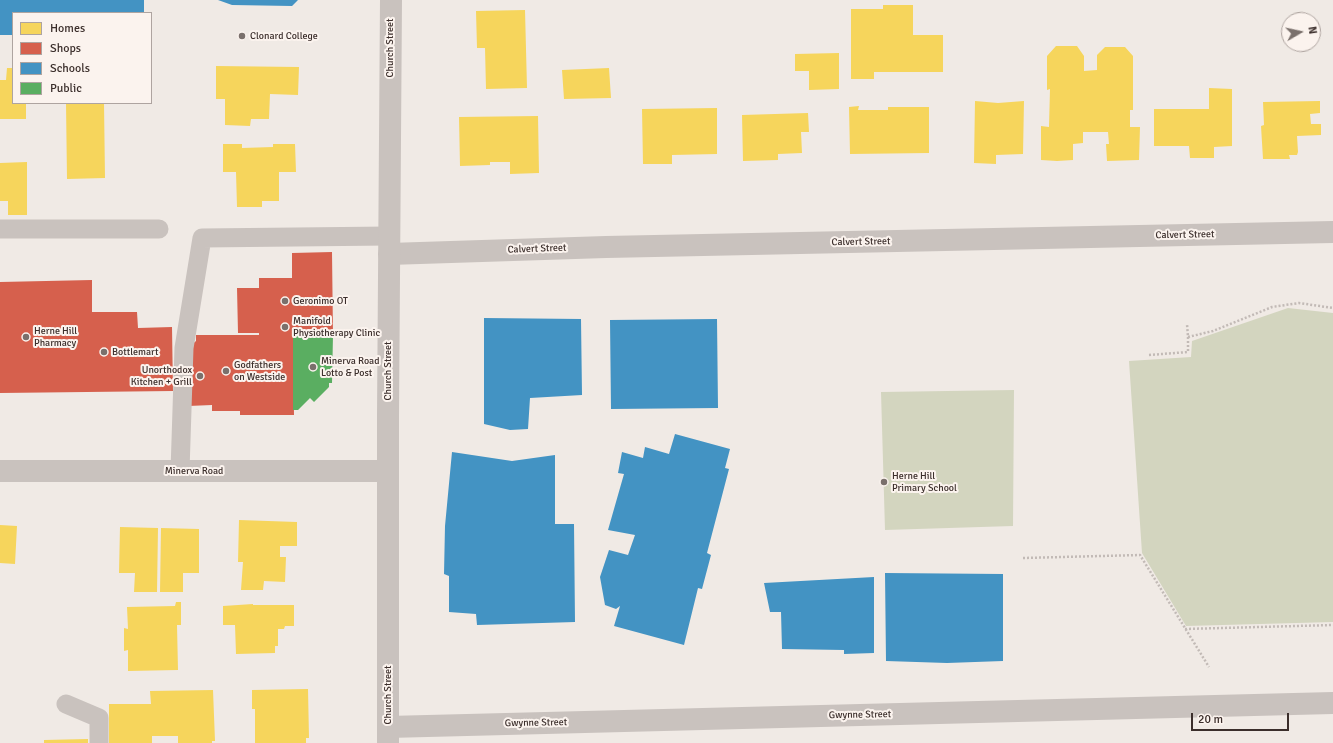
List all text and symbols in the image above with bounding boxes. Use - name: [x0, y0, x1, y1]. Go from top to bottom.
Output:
- legend: [12, 12, 152, 104]
- north arrow: [1281, 12, 1321, 52]
- street label: Church Street: [384, 19, 396, 77]
- text: Homes: [50, 21, 85, 36]
- text: N: [1305, 25, 1319, 35]
- place label: Clonard College: [250, 30, 318, 42]
- marker: Clonard College: [237, 31, 247, 41]
- text: Shops: [50, 41, 81, 56]
- text: Schools: [50, 61, 90, 76]
- text: Public: [50, 81, 82, 96]
- street label: Calvert Street: [1155, 228, 1215, 242]
- street label: Calvert Street: [831, 235, 891, 249]
- street label: Calvert Street: [507, 242, 567, 256]
- place label: Geronimo OT: [293, 295, 348, 307]
- marker: Geronimo OT: [280, 296, 290, 306]
- place label: Manifold Physiotherapy Clinic: [293, 315, 380, 338]
- marker: Manifold Physiotherapy Clinic: [280, 322, 290, 332]
- place label: Herne Hill Pharmacy: [34, 325, 77, 348]
- marker: Herne Hill Pharmacy: [21, 332, 31, 342]
- street label: Church Street: [382, 342, 394, 400]
- place label: Bottlemart: [112, 346, 158, 358]
- marker: Bottlemart: [99, 347, 109, 357]
- place label: Minerva Road Lotto & Post: [321, 355, 379, 378]
- place label: Godfathers on Westside: [234, 359, 285, 382]
- marker: Minerva Road Lotto & Post: [308, 362, 318, 372]
- place label: Unorthodox Kitchen + Grill: [131, 364, 192, 388]
- marker: Godfathers on Westside: [221, 366, 231, 376]
- marker: Unorthodox Kitchen + Grill: [195, 371, 205, 381]
- street label: Minerva Road: [165, 465, 223, 477]
- place label: Herne Hill Primary School: [892, 470, 957, 494]
- marker: Herne Hill Primary School: [879, 477, 889, 487]
- street label: Church Street: [382, 666, 394, 724]
- scale bar: [1193, 705, 1291, 731]
- street label: Gwynne Street: [829, 708, 891, 722]
- text: 20 m: [1198, 712, 1223, 727]
- street label: Gwynne Street: [505, 716, 567, 730]

